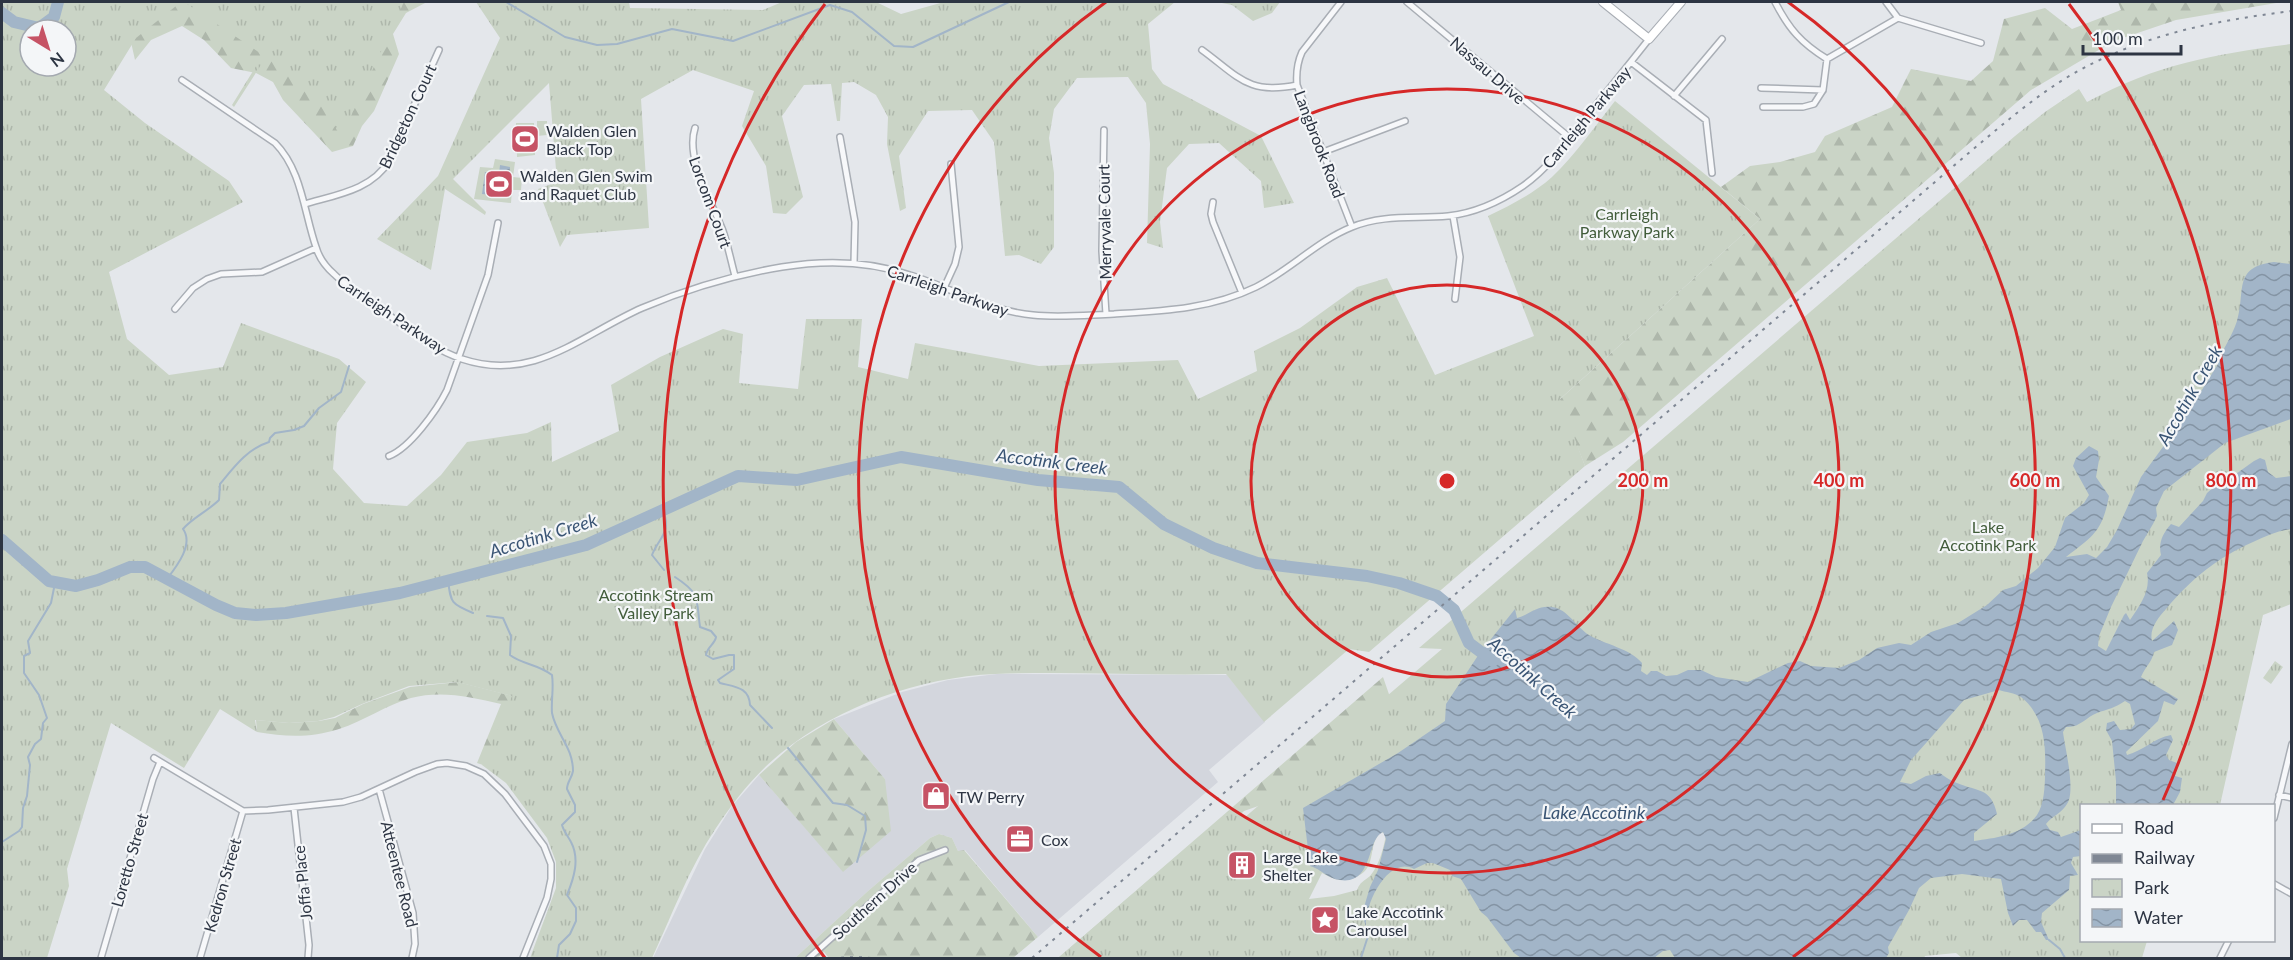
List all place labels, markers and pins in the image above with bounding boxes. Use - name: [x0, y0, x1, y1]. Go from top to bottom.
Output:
- place label: Walden Glen Black Top: [546, 121, 637, 158]
- sports icon: Walden Glen Black Top: [509, 123, 541, 155]
- place label: Walden Glen Swim and Raquet Club: [520, 166, 653, 203]
- sports icon: Walden Glen Swim and Raquet Club: [483, 168, 515, 200]
- centre of rings: [1437, 471, 1457, 491]
- shop icon: TW Perry: [920, 780, 952, 812]
- place label: TW Perry: [957, 787, 1025, 806]
- office icon: Cox: [1004, 823, 1036, 855]
- place label: Cox: [1041, 830, 1068, 849]
- place label: Large Lake Shelter: [1263, 847, 1338, 884]
- building icon: Large Lake Shelter: [1226, 849, 1258, 881]
- place label: Lake Accotink Carousel: [1346, 902, 1444, 939]
- place icon: Lake Accotink Carousel: [1309, 904, 1341, 936]

